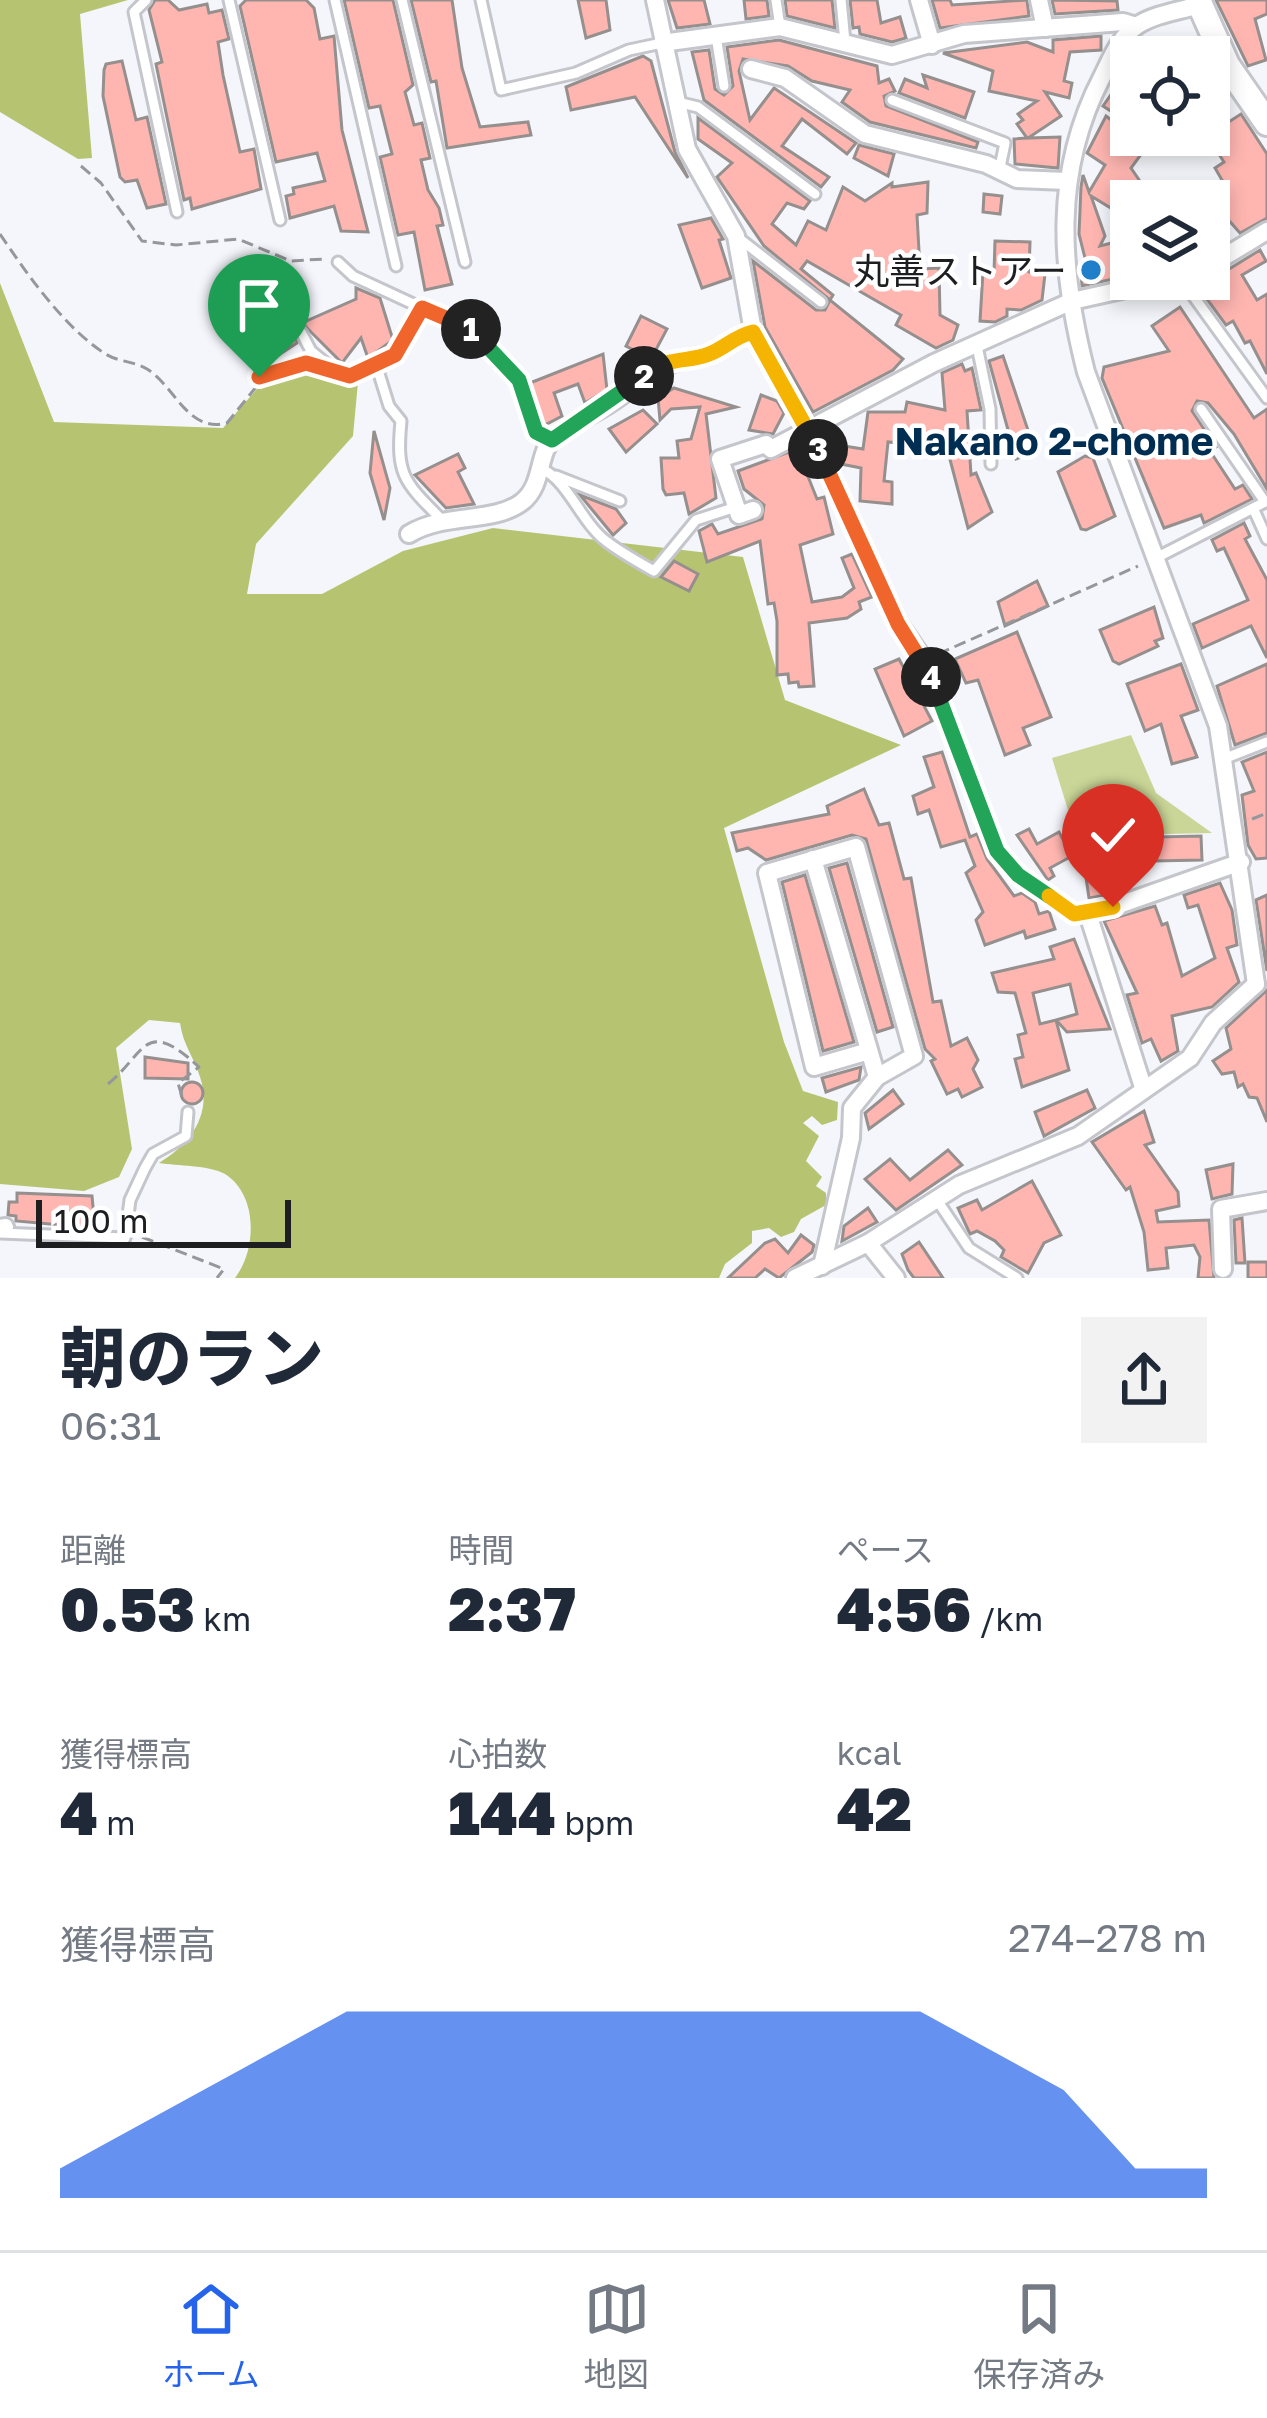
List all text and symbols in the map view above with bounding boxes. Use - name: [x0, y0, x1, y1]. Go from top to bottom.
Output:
- map controls: [1110, 36, 1230, 300]
- button: locate: [1110, 36, 1230, 156]
- button: layers: [1110, 180, 1230, 300]
- place label: 丸善ストアー: [853, 249, 1067, 292]
- pin: [208, 254, 310, 377]
- marker: 丸善ストアー: [1078, 257, 1104, 283]
- icon: arrive: [226, 272, 292, 338]
- pin: 1: [441, 299, 501, 359]
- text: 1: [463, 309, 480, 348]
- pin: 2: [614, 346, 674, 406]
- text: 2: [634, 356, 654, 395]
- district label: Nakano 2-chome: [894, 417, 1214, 464]
- pin: 3: [788, 419, 848, 479]
- text: 3: [808, 429, 828, 468]
- pin: 4: [901, 647, 961, 707]
- text: 4: [921, 657, 941, 696]
- pin: [1062, 784, 1164, 907]
- icon: check: [1080, 802, 1146, 868]
- scale bar: [36, 1194, 291, 1247]
- text: 100 m: [54, 1201, 148, 1240]
- text: 朝のラン: [60, 1317, 324, 1397]
- button: share: [1081, 1317, 1207, 1443]
- text: 06:31: [60, 1402, 161, 1449]
- text: 距離: [60, 1530, 126, 1569]
- text: 時間: [448, 1530, 514, 1569]
- text: ペース: [837, 1530, 934, 1569]
- text: 0.53: [60, 1572, 195, 1644]
- text: 2:37: [448, 1572, 576, 1644]
- text: 4:56: [837, 1572, 971, 1644]
- text: km: [195, 1599, 251, 1638]
- text: /km: [971, 1599, 1043, 1638]
- text: kcal: [837, 1733, 902, 1772]
- text: 獲得標高: [60, 1734, 192, 1773]
- text: 心拍数: [448, 1734, 547, 1773]
- text: 42: [837, 1772, 912, 1844]
- text: 4: [60, 1776, 98, 1848]
- text: 144: [448, 1776, 556, 1848]
- text: m: [98, 1803, 136, 1842]
- text: bpm: [556, 1803, 634, 1842]
- text: 274–278 m: [1008, 1914, 1207, 1961]
- text: 獲得標高: [60, 1921, 216, 1968]
- tab: ホーム: [162, 2276, 260, 2396]
- tab: 地図: [584, 2276, 650, 2396]
- tab: 保存済み: [973, 2276, 1105, 2396]

